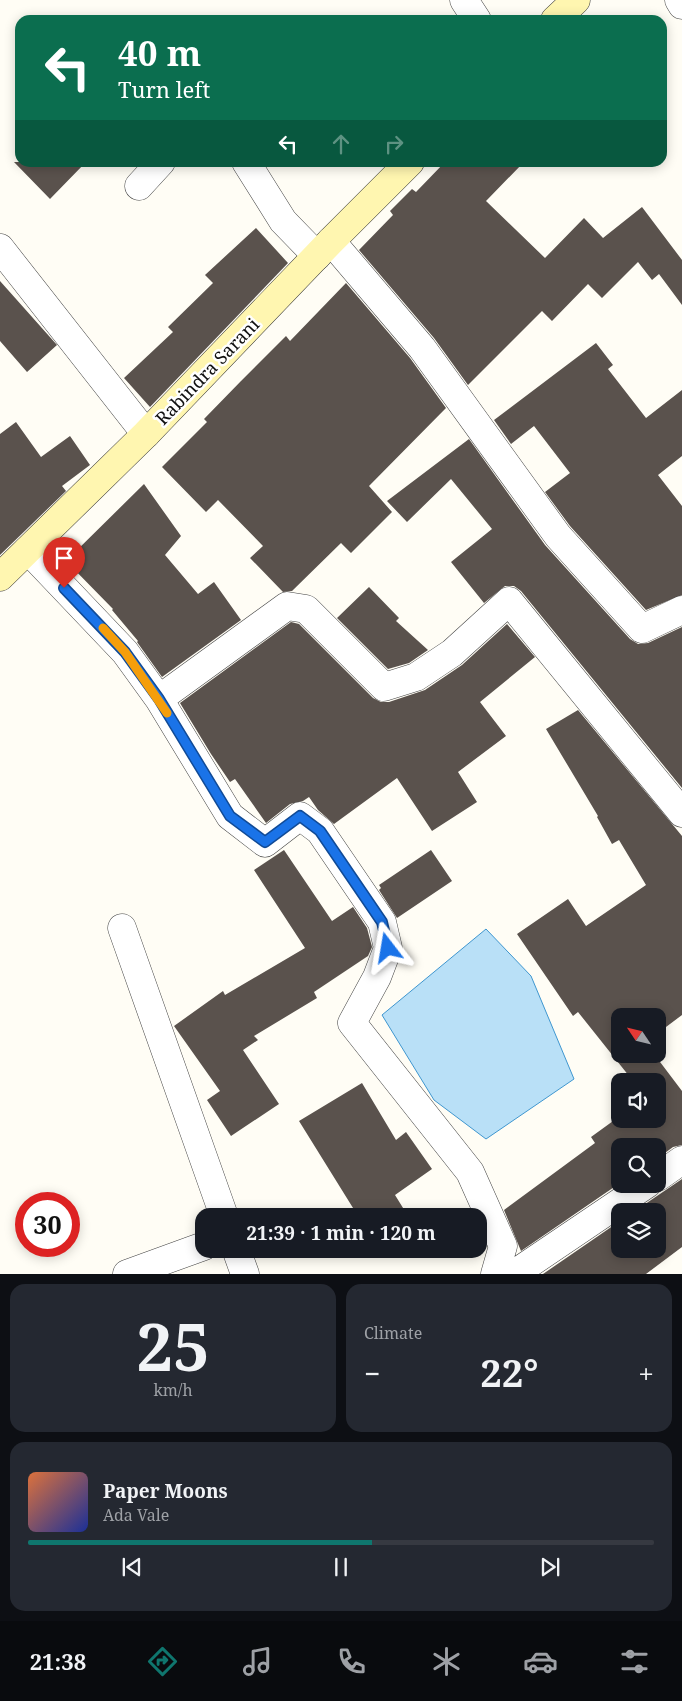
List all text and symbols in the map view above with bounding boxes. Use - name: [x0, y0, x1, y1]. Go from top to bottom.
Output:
- text: 40 m: [118, 29, 201, 76]
- icon: left: [35, 35, 100, 100]
- text: Turn left: [118, 74, 210, 104]
- icon: left: [274, 130, 302, 158]
- icon: ahead: [327, 130, 355, 158]
- icon: right: [380, 130, 408, 158]
- street label: Rabindra Sarani: [150, 312, 264, 430]
- pin: [43, 537, 85, 588]
- icon: arrive: [50, 544, 78, 572]
- position arrow: [361, 921, 413, 973]
- north arrow: [611, 1008, 666, 1062]
- map controls: [611, 1008, 666, 1258]
- button: sound: [611, 1073, 666, 1128]
- button: search: [611, 1138, 666, 1193]
- speed limit sign: 30: [15, 1192, 80, 1257]
- button: layers: [611, 1203, 666, 1258]
- text: 21:39 · 1 min · 120 m: [246, 1220, 436, 1246]
- text: 25: [136, 1302, 210, 1390]
- text: Climate: [364, 1322, 422, 1344]
- text: 22°: [480, 1346, 538, 1398]
- text: −: [364, 1354, 380, 1392]
- text: +: [638, 1354, 654, 1392]
- text: km/h: [153, 1379, 193, 1401]
- text: Paper Moons: [103, 1478, 228, 1504]
- text: Ada Vale: [103, 1504, 169, 1526]
- icon: previous: [118, 1553, 146, 1581]
- icon: pause: [327, 1553, 355, 1581]
- icon: next: [536, 1553, 564, 1581]
- icon: directions: [145, 1644, 180, 1679]
- icon: music: [240, 1644, 275, 1679]
- icon: phone: [334, 1644, 369, 1679]
- icon: climate: [429, 1644, 464, 1679]
- icon: car: [523, 1644, 558, 1679]
- icon: filters: [617, 1644, 652, 1679]
- text: 21:38: [30, 1646, 86, 1676]

